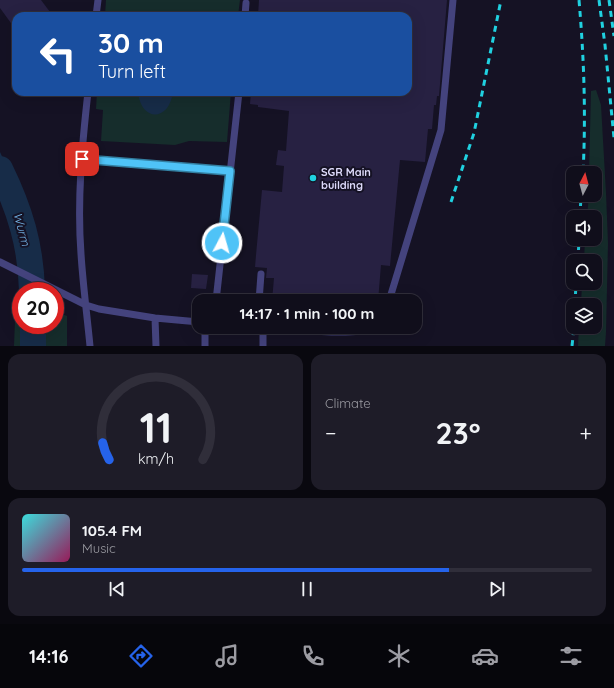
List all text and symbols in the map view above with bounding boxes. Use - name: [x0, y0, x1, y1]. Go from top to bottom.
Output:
- text: 30 m: [98, 25, 164, 60]
- icon: left: [32, 28, 84, 80]
- text: Turn left: [98, 60, 166, 83]
- pin: [65, 142, 99, 176]
- icon: arrive: [71, 148, 93, 170]
- place label: SGR Main building: [321, 165, 371, 192]
- north arrow: [566, 166, 602, 202]
- map controls: [566, 166, 602, 334]
- marker: SGR Main building: [308, 173, 318, 183]
- button: sound: [566, 210, 602, 246]
- water label: Wurm: [10, 211, 34, 248]
- position arrow: [201, 222, 243, 264]
- button: search: [566, 254, 602, 290]
- speed limit sign: 20: [12, 282, 64, 334]
- button: layers: [566, 298, 602, 334]
- text: 14:17 · 1 min · 100 m: [240, 304, 374, 323]
- text: Climate: [325, 395, 371, 411]
- text: 11: [139, 401, 172, 453]
- text: 23°: [436, 414, 481, 452]
- text: −: [325, 419, 336, 447]
- text: +: [580, 419, 592, 447]
- text: km/h: [137, 450, 174, 468]
- text: 105.4 FM: [82, 521, 142, 540]
- text: Music: [82, 540, 116, 556]
- icon: previous: [106, 578, 128, 600]
- icon: pause: [296, 578, 318, 600]
- icon: next: [486, 578, 508, 600]
- icon: directions: [127, 642, 155, 670]
- icon: music: [213, 642, 241, 670]
- icon: phone: [299, 642, 327, 670]
- icon: climate: [385, 642, 413, 670]
- icon: car: [471, 642, 499, 670]
- icon: filters: [557, 642, 585, 670]
- text: 14:16: [29, 645, 69, 668]

